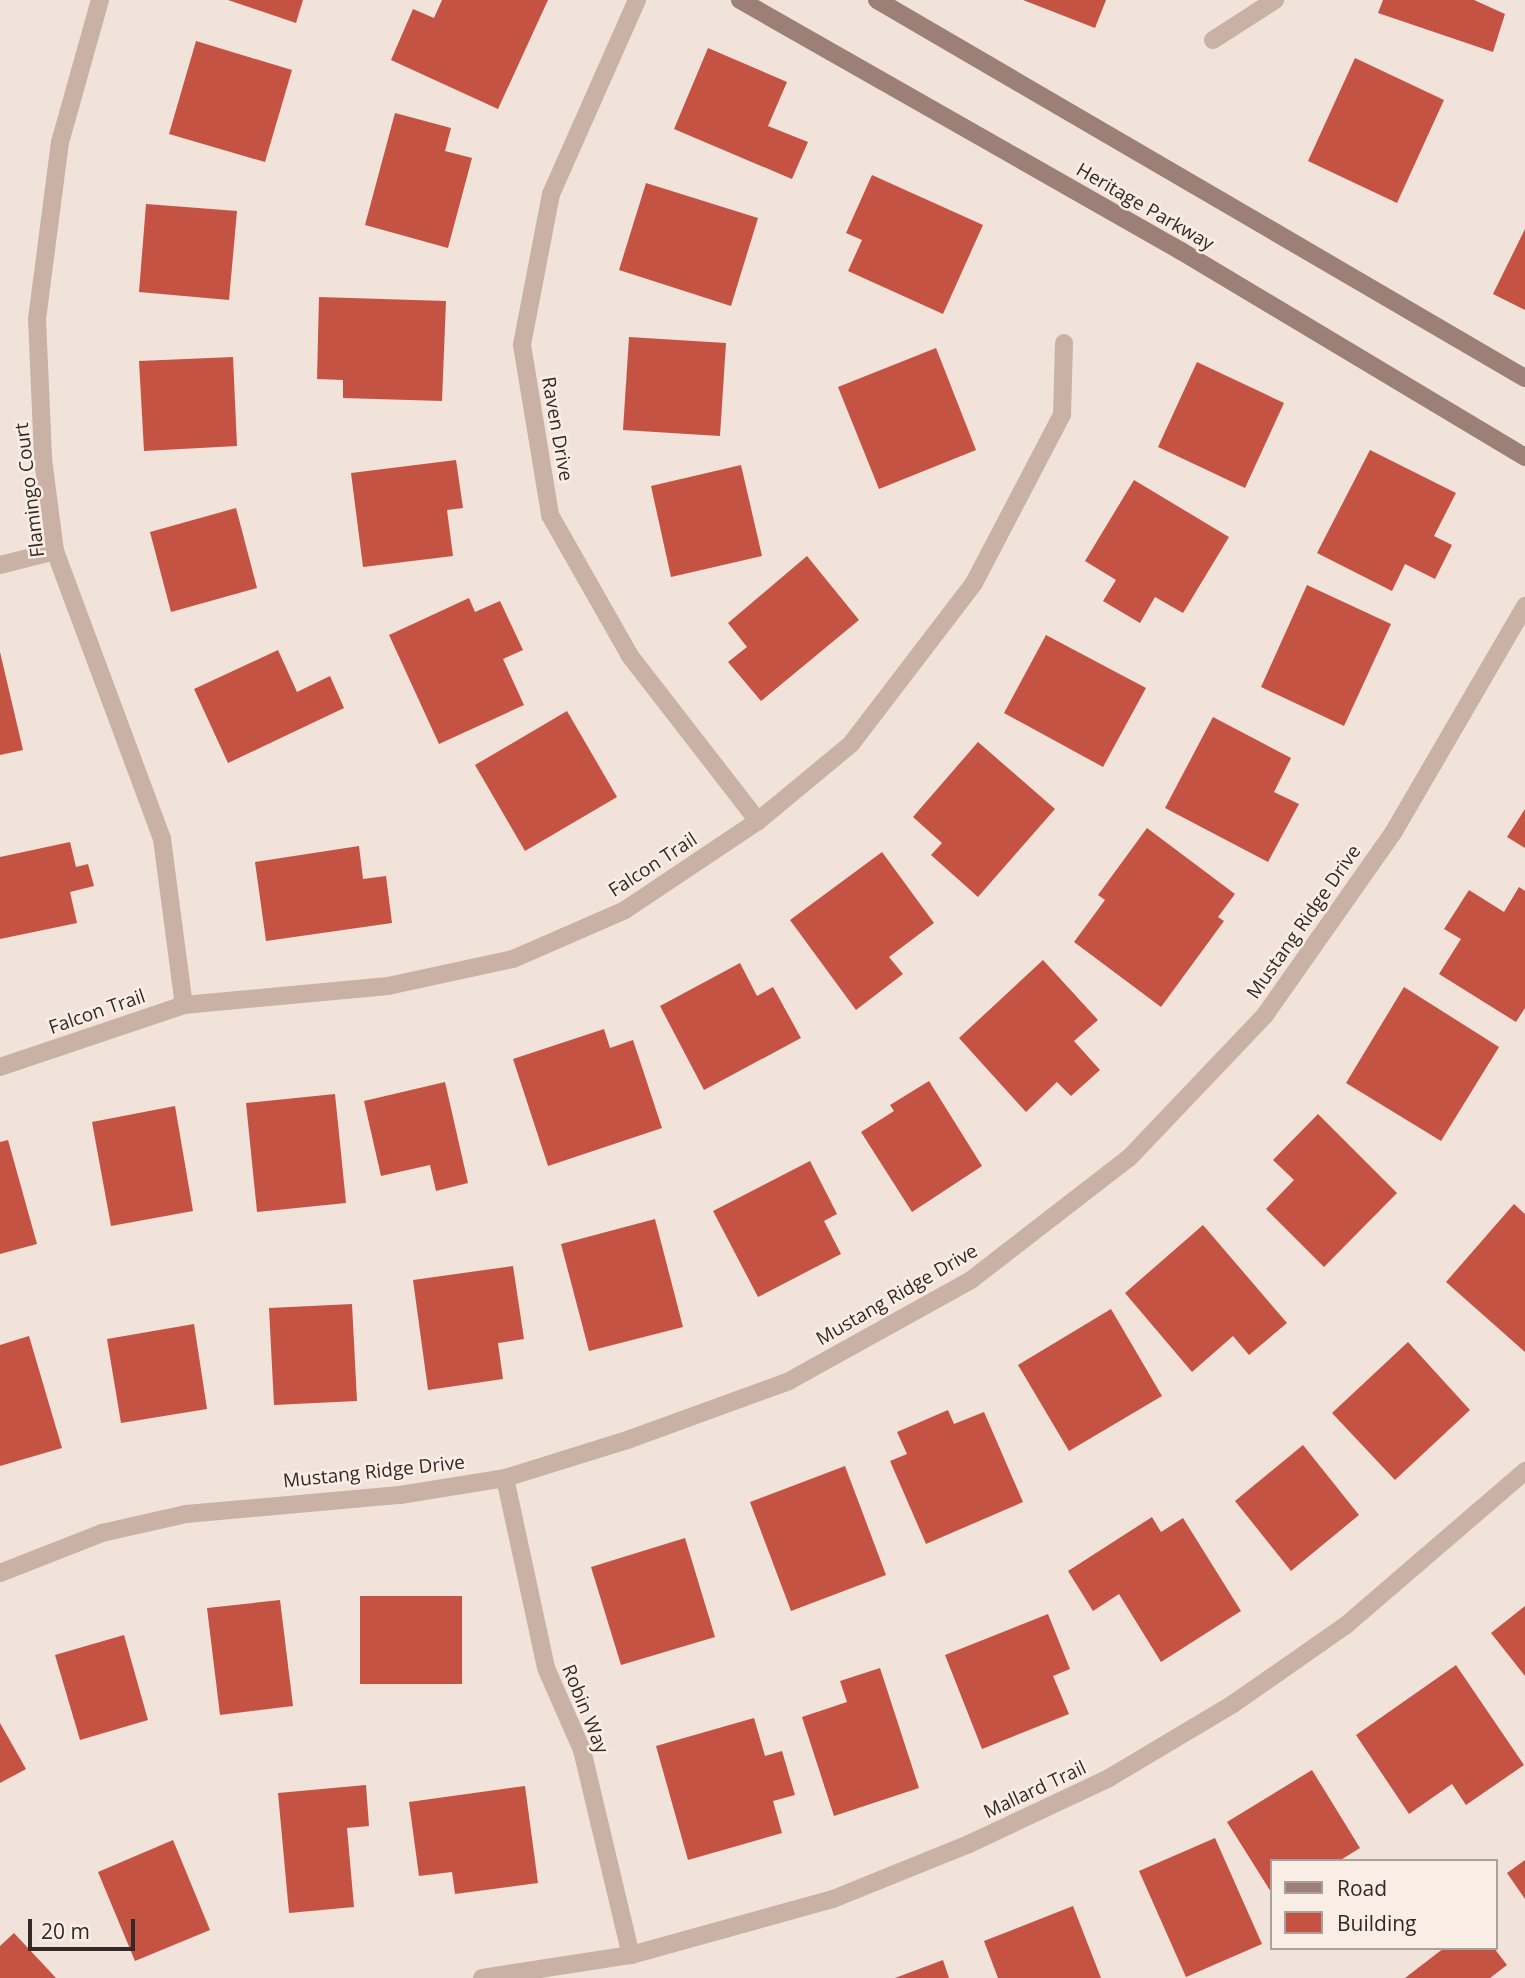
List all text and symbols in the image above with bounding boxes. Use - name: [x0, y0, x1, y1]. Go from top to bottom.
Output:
- street label: Heritage Parkway: [1072, 158, 1218, 256]
- street label: Raven Drive: [537, 375, 577, 483]
- street label: Flamingo Court: [10, 421, 50, 559]
- street label: Falcon Trail: [605, 828, 701, 902]
- street label: Mustang Ridge Drive: [1242, 841, 1366, 1003]
- street label: Falcon Trail: [46, 985, 148, 1039]
- street label: Mustang Ridge Drive: [812, 1239, 982, 1351]
- street label: Mustang Ridge Drive: [282, 1451, 466, 1493]
- street label: Robin Way: [557, 1661, 613, 1757]
- street label: Mallard Trail: [980, 1756, 1090, 1824]
- legend: [1270, 1859, 1497, 1950]
- text: Road: [1337, 1874, 1387, 1902]
- scale bar: [32, 1904, 138, 1948]
- text: Building: [1337, 1909, 1416, 1937]
- text: 20 m: [41, 1917, 90, 1945]

